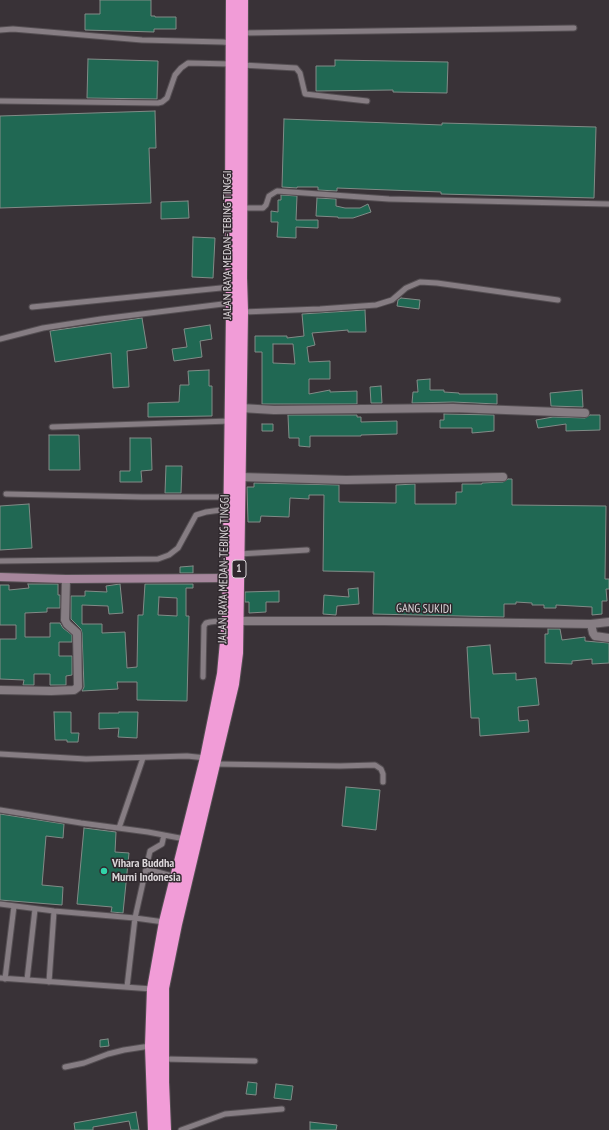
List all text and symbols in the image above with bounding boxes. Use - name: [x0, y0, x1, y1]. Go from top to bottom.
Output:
- street label: JALAN RAYA MEDAN-TEBING TINGGI: [221, 170, 235, 320]
- street label: JALAN RAYA MEDAN-TEBING TINGGI: [216, 494, 232, 644]
- road number: 1: [232, 560, 246, 578]
- street label: GANG SUKIDI: [396, 601, 452, 617]
- place label: Vihara Buddha Murni Indonesia: [112, 857, 181, 885]
- marker: Vihara Buddha Murni Indonesia: [99, 866, 109, 876]

